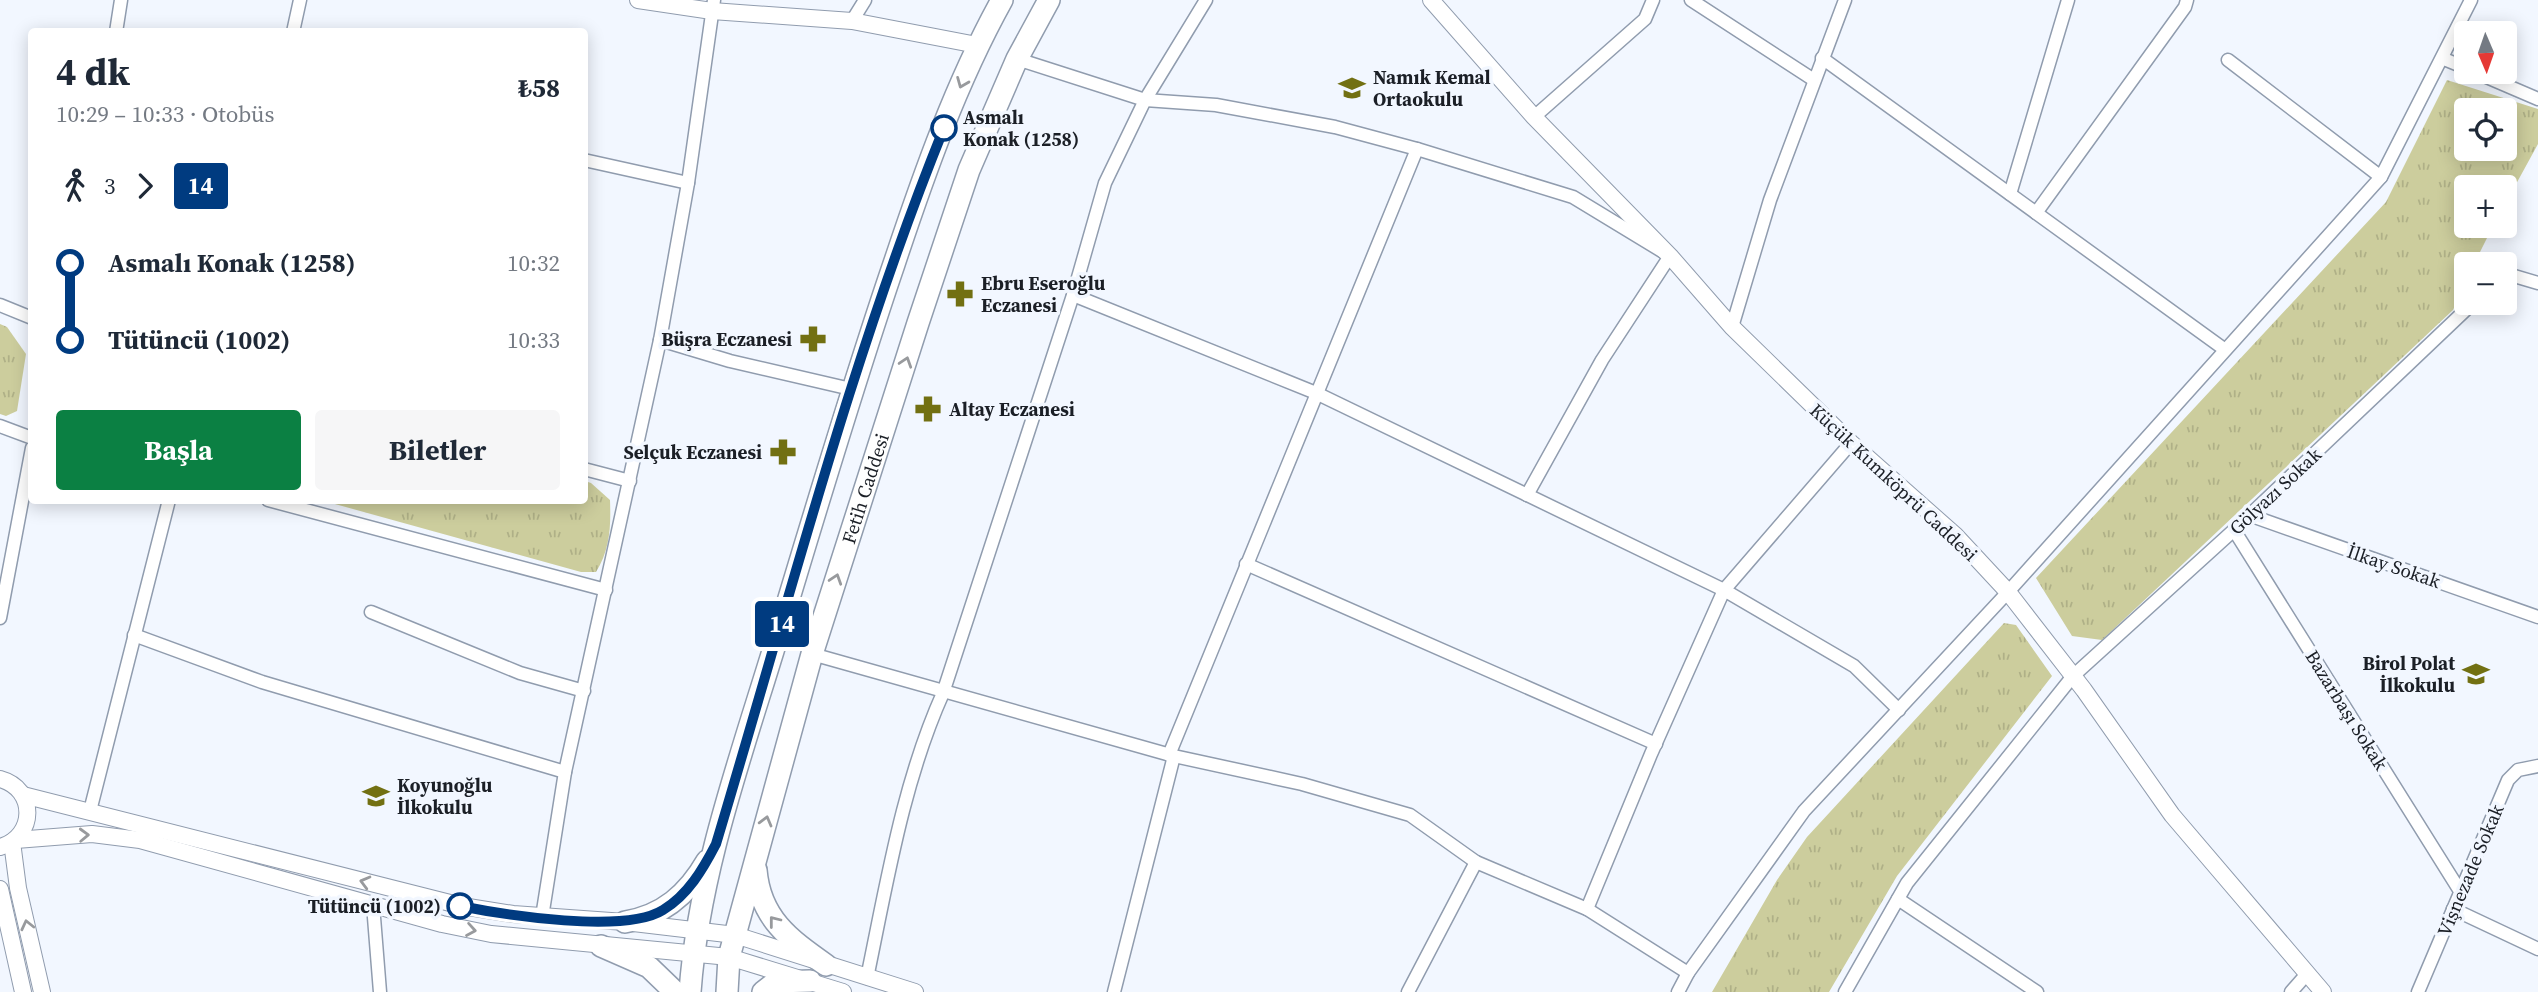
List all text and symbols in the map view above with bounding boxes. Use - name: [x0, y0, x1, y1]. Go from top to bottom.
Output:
- north arrow: [2454, 21, 2516, 84]
- map controls: [2454, 21, 2517, 315]
- text: 4 dk: [56, 46, 130, 98]
- place label: Namık Kemal Ortaokulu: [1373, 64, 1491, 112]
- text: ₺58: [518, 70, 560, 106]
- school or university icon: Namık Kemal Ortaokulu: [1337, 73, 1367, 103]
- one-way arrow: [956, 77, 970, 89]
- text: 10:29 – 10:33 · Otobüs: [56, 98, 274, 130]
- button: locate: [2454, 98, 2517, 161]
- place label: Asmalı Konak (1258): [963, 104, 1079, 152]
- marker: Asmalı Konak (1258): [931, 115, 957, 141]
- icon: walk: [56, 167, 94, 205]
- icon: forward: [126, 167, 164, 205]
- text: 14: [188, 169, 214, 202]
- text: 3: [104, 170, 116, 202]
- button: +: [2454, 175, 2517, 238]
- text: Asmalı Konak (1258): [108, 245, 356, 281]
- text: 10:32: [507, 247, 560, 279]
- button: −: [2454, 252, 2517, 315]
- place label: Ebru Eseroğlu Eczanesi: [981, 270, 1106, 318]
- pharmacy icon: Ebru Eseroğlu Eczanesi: [945, 279, 975, 309]
- text: Tütüncü (1002): [108, 322, 290, 358]
- text: 10:33: [507, 324, 560, 356]
- pharmacy icon: Büşra Eczanesi: [798, 324, 828, 354]
- place label: Büşra Eczanesi: [661, 326, 792, 352]
- one-way arrow: [897, 356, 912, 368]
- pharmacy icon: Altay Eczanesi: [913, 394, 943, 424]
- place label: Altay Eczanesi: [949, 396, 1075, 422]
- street label: Küçük Kumköprü Caddesi: [1805, 397, 1984, 567]
- button: Başla: [56, 410, 301, 490]
- button: Biletler: [315, 410, 560, 490]
- street label: Fetih Caddesi: [835, 430, 895, 547]
- pharmacy icon: Selçuk Eczanesi: [768, 437, 798, 467]
- place label: Selçuk Eczanesi: [623, 439, 762, 465]
- street label: Gölyazı Sokak: [2223, 441, 2327, 540]
- street label: İlkay Sokak: [2344, 538, 2445, 594]
- one-way arrow: [828, 573, 842, 585]
- line badge: 14: [750, 601, 814, 647]
- text: 14: [769, 607, 795, 640]
- street label: Bazarbaşı Sokak: [2300, 645, 2395, 776]
- place label: Birol Polat İlkokulu: [2362, 650, 2455, 698]
- school or university icon: Birol Polat İlkokulu: [2461, 659, 2491, 689]
- place label: Koyunoğlu İlkokulu: [397, 772, 493, 820]
- school or university icon: Koyunoğlu İlkokulu: [361, 781, 391, 811]
- street label: Vişnezade Sokak: [2430, 799, 2510, 940]
- one-way arrow: [758, 815, 772, 827]
- one-way arrow: [79, 827, 90, 842]
- one-way arrow: [359, 876, 371, 890]
- place label: Tütüncü (1002): [308, 893, 441, 919]
- marker: Tütüncü (1002): [447, 893, 473, 919]
- one-way arrow: [770, 917, 782, 929]
- one-way arrow: [21, 920, 35, 932]
- one-way arrow: [465, 922, 477, 937]

